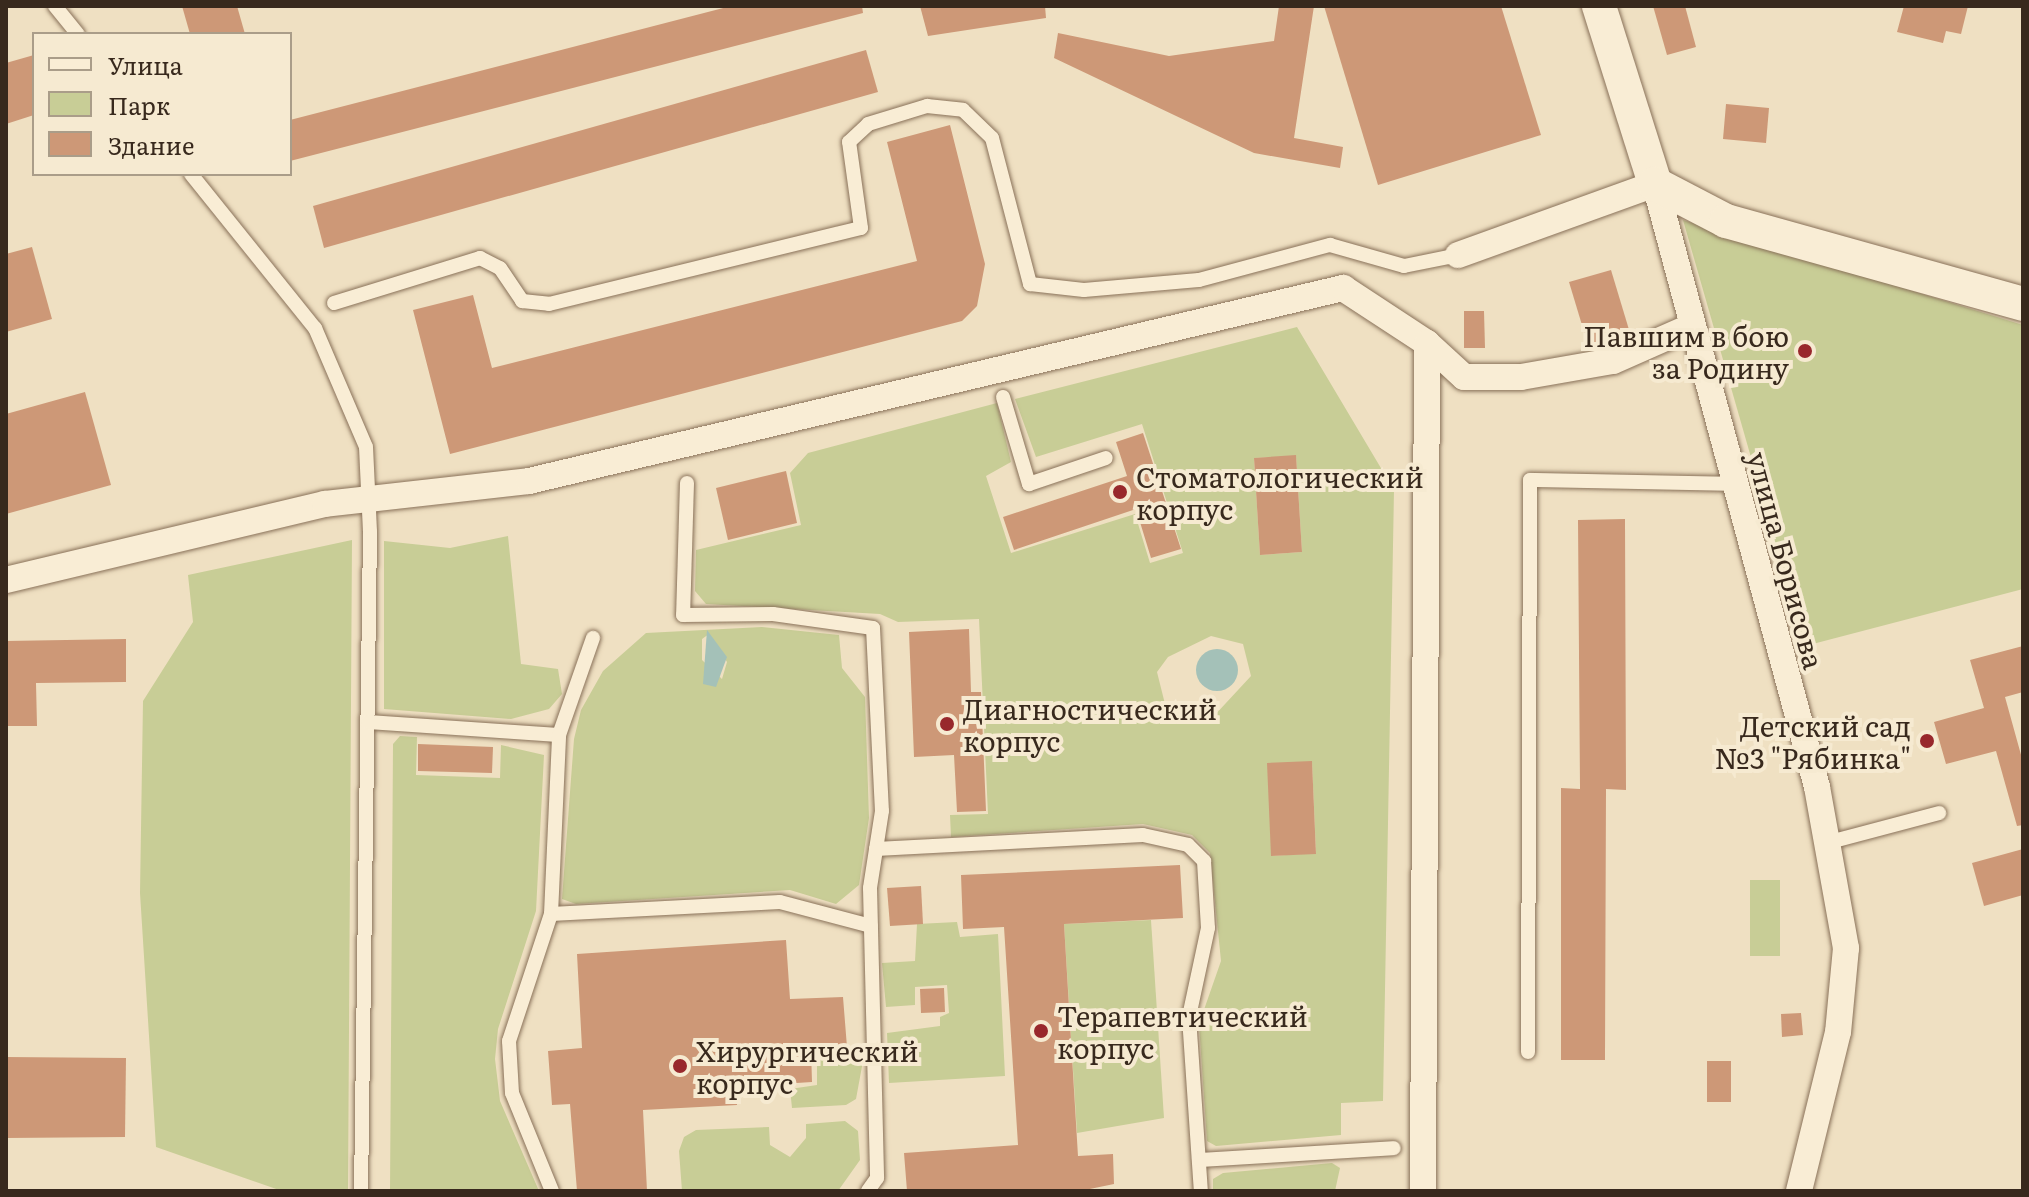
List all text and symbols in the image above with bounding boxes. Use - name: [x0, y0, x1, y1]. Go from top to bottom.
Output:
- legend: [32, 32, 292, 176]
- text: Улица: [108, 47, 183, 82]
- text: Парк: [108, 87, 170, 122]
- text: Здание: [108, 127, 194, 162]
- place label: Павшим в бою за Родину: [1583, 318, 1789, 384]
- marker: Павшим в бою за Родину: [1796, 342, 1814, 360]
- street label: улица Борисова: [1742, 448, 1832, 672]
- place label: Стоматологический корпус: [1136, 459, 1424, 525]
- marker: Стоматологический корпус: [1111, 483, 1129, 501]
- place label: Диагностический корпус: [963, 691, 1217, 757]
- place label: Детский сад №3 "Рябинка": [1714, 708, 1911, 774]
- marker: Диагностический корпус: [938, 715, 956, 733]
- marker: Детский сад №3 "Рябинка": [1918, 732, 1936, 750]
- place label: Терапевтический корпус: [1057, 998, 1308, 1064]
- marker: Терапевтический корпус: [1032, 1022, 1050, 1040]
- place label: Хирургический корпус: [696, 1033, 919, 1099]
- marker: Хирургический корпус: [671, 1057, 689, 1075]

